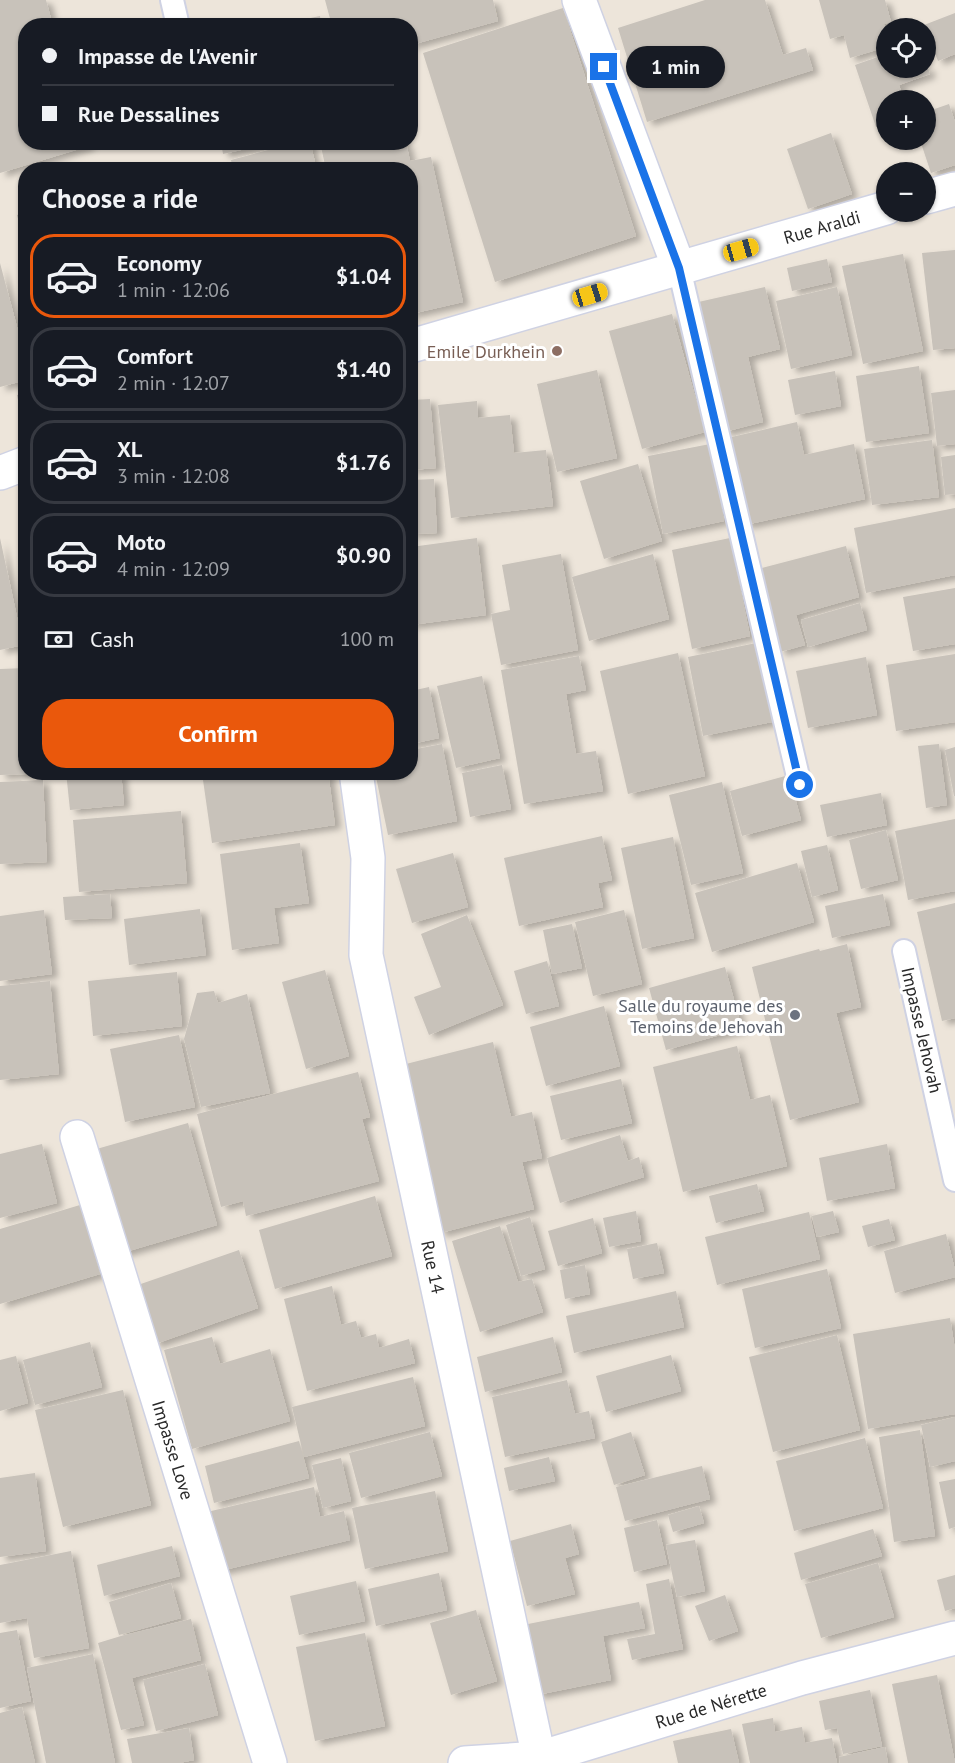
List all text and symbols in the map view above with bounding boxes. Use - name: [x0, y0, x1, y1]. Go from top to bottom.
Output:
- map controls: [876, 18, 936, 222]
- button: locate: [876, 18, 936, 78]
- text: Impasse de l'Avenir: [78, 42, 257, 70]
- callout: 1 min: [625, 46, 724, 88]
- route end: [590, 53, 617, 80]
- text: 1 min: [651, 54, 700, 80]
- button: +: [876, 90, 936, 150]
- text: Rue Dessalines: [78, 100, 220, 128]
- button: −: [876, 162, 936, 222]
- text: Choose a ride: [42, 181, 198, 215]
- street label: Rue Araldi: [781, 205, 863, 249]
- car: [721, 236, 761, 264]
- icon: car: [45, 249, 99, 303]
- text: Economy: [117, 249, 201, 277]
- text: $1.04: [336, 262, 391, 290]
- text: 1 min · 12:06: [117, 277, 230, 303]
- car: [570, 281, 610, 309]
- place label: Emile Durkhein: [427, 340, 545, 363]
- icon: car: [45, 342, 99, 396]
- text: Comfort: [117, 342, 193, 370]
- marker: Emile Durkhein: [550, 344, 564, 358]
- text: $1.40: [336, 355, 391, 383]
- text: 2 min · 12:07: [117, 370, 230, 396]
- icon: car: [45, 435, 99, 489]
- text: XL: [117, 435, 142, 463]
- text: $1.76: [336, 448, 391, 476]
- text: 3 min · 12:08: [117, 463, 230, 489]
- icon: car: [45, 528, 99, 582]
- text: Moto: [117, 528, 166, 556]
- text: $0.90: [336, 541, 391, 569]
- text: 4 min · 12:09: [117, 556, 230, 582]
- icon: cash: [42, 623, 75, 656]
- text: Cash: [90, 625, 134, 653]
- text: 100 m: [340, 626, 394, 652]
- button: Confirm: [42, 699, 394, 768]
- route start: [786, 771, 813, 798]
- street label: Impasse Jehovah: [896, 965, 948, 1095]
- place label: Salle du royaume des Temoins de Jehovah: [618, 994, 783, 1038]
- marker: Salle du royaume des Temoins de Jehovah: [788, 1008, 802, 1022]
- street label: Rue 14: [416, 1238, 450, 1296]
- street label: Impasse Love: [147, 1397, 199, 1503]
- street label: Rue de Nérette: [652, 1678, 770, 1734]

